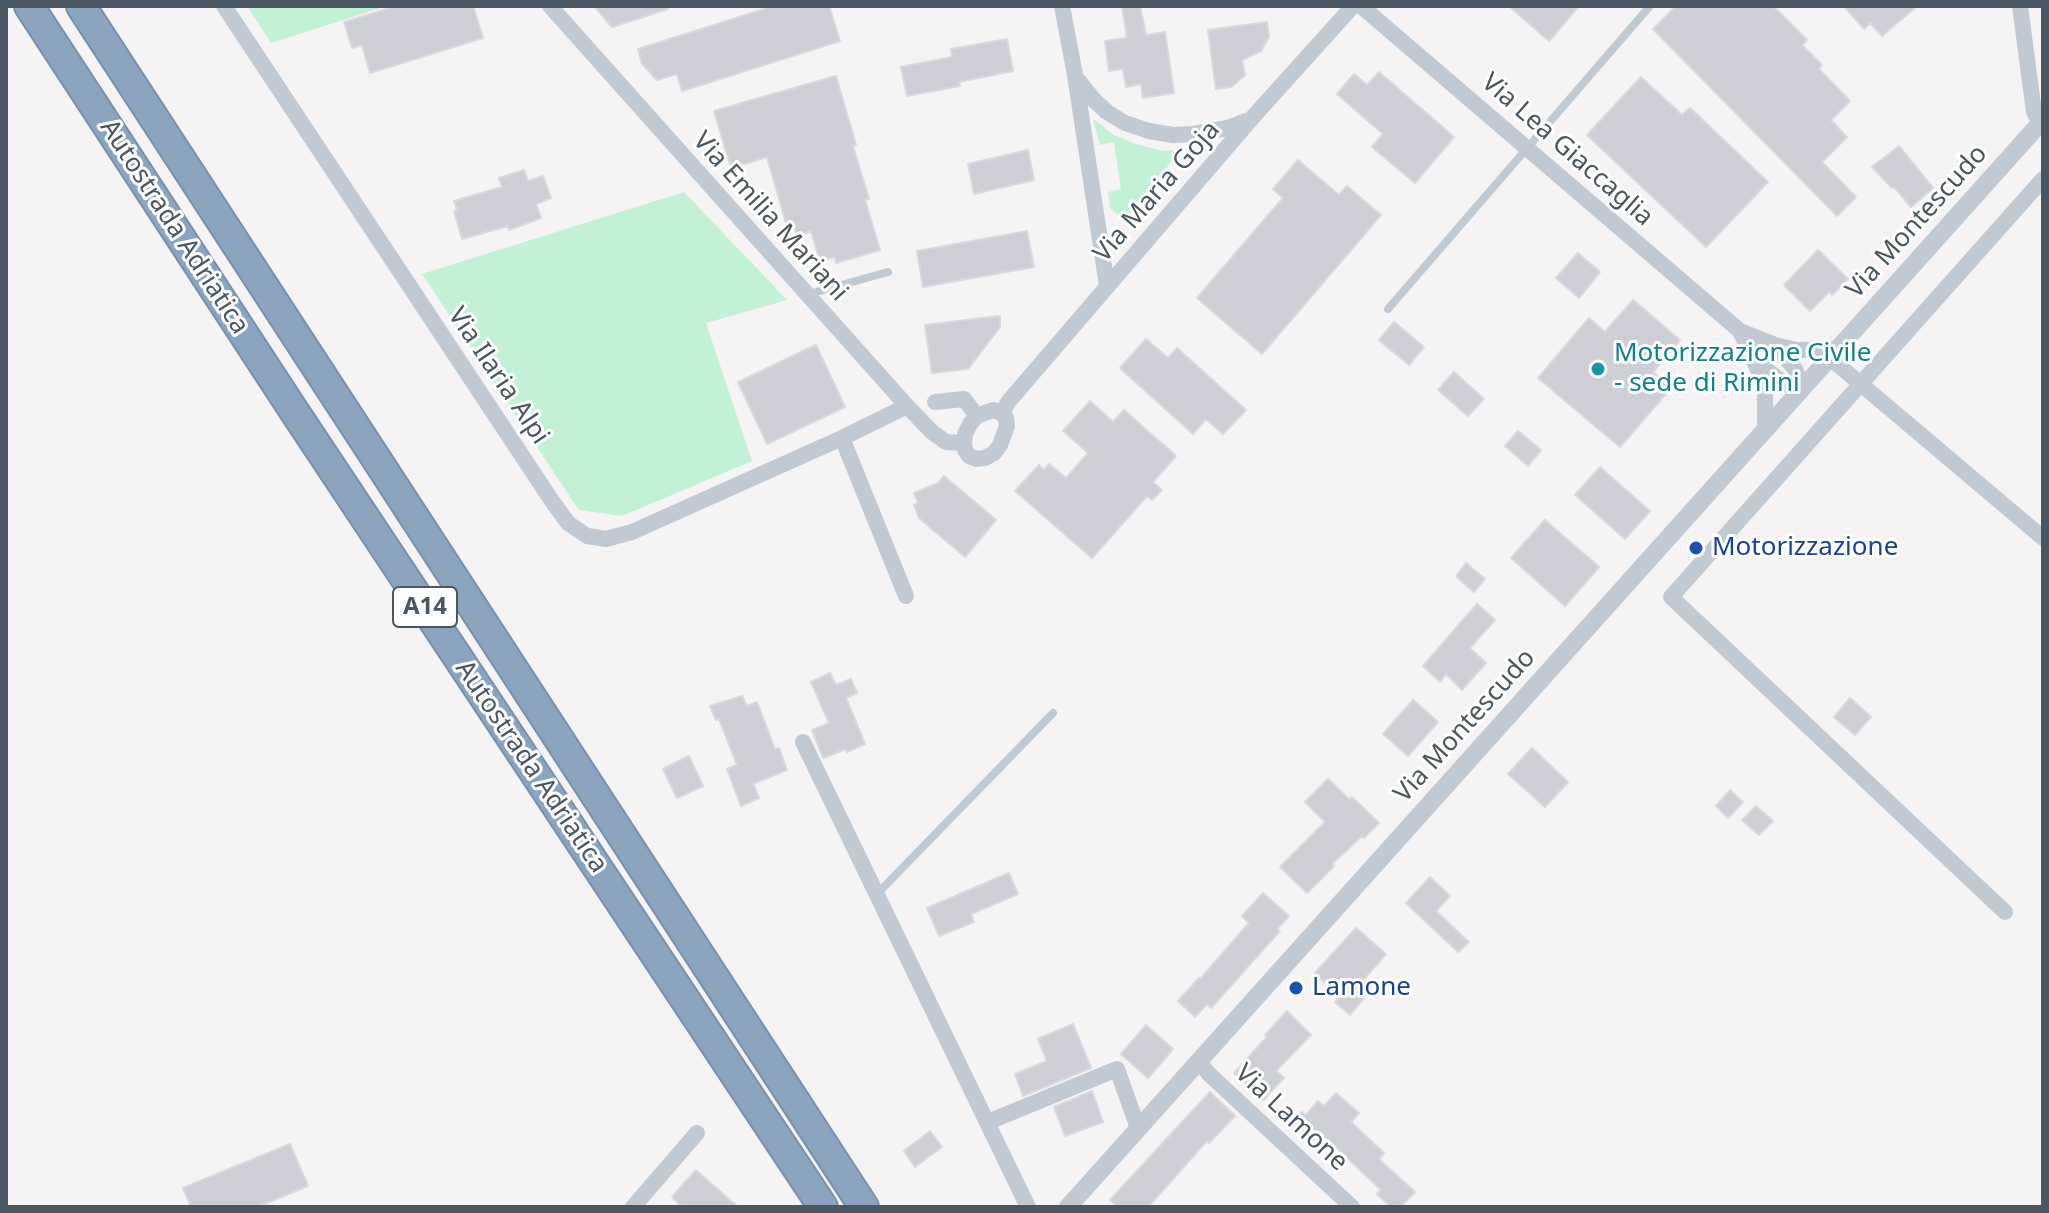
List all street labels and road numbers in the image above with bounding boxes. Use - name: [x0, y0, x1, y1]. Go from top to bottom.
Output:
- street label: Via Lea Giaccaglia: [1475, 67, 1659, 233]
- street label: Autostrada Adriatica: [93, 114, 255, 340]
- street label: Via Maria Goja: [1087, 115, 1227, 269]
- street label: Via Emilia Mariani: [686, 126, 854, 308]
- street label: Via Montescudo: [1840, 139, 1994, 305]
- street label: Via Ilaria Alpi: [441, 302, 555, 450]
- road number: A14: [393, 587, 457, 627]
- street label: Via Montescudo: [1388, 643, 1542, 809]
- street label: Autostrada Adriatica: [448, 655, 614, 879]
- street label: Via Lamone: [1228, 1058, 1354, 1178]

